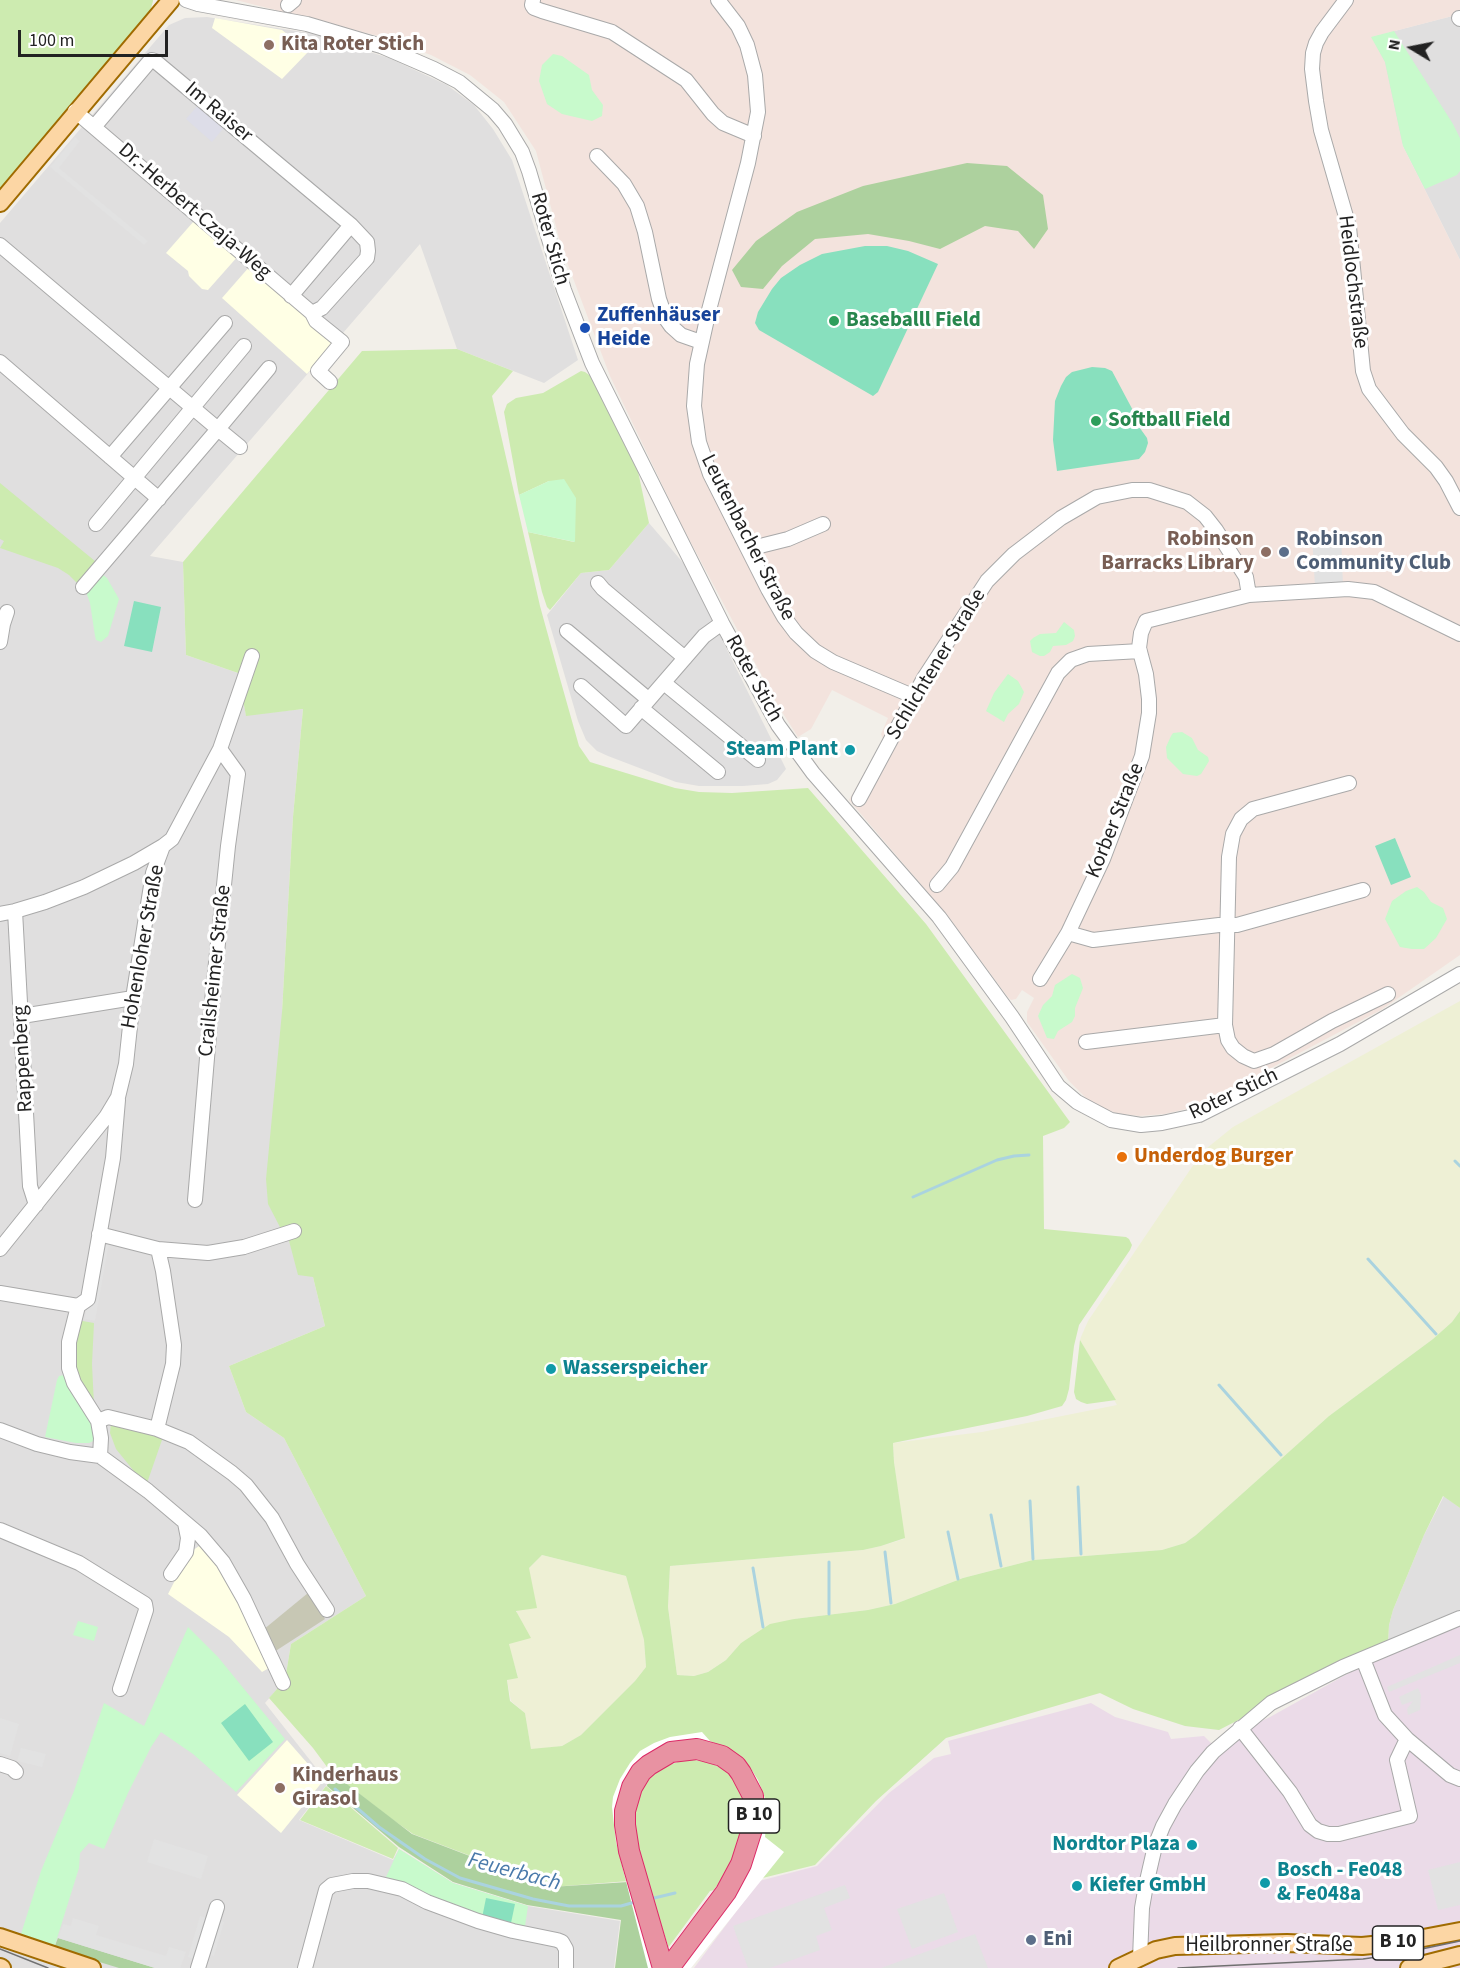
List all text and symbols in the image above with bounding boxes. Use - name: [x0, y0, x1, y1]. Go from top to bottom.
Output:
- scale bar: [21, 18, 171, 56]
- north arrow: [1382, 18, 1442, 78]
- text: 100 m: [29, 28, 74, 53]
- place label: Kita Roter Stich: [281, 32, 424, 58]
- marker: Kita Roter Stich: [262, 38, 276, 52]
- text: N: [1383, 38, 1406, 52]
- street label: Im Raiser: [179, 77, 257, 149]
- street label: Dr.-Herbert-Czaja-Weg: [112, 139, 276, 285]
- street label: Roter Stich: [524, 190, 574, 288]
- street label: Heidlochstraße: [1331, 214, 1373, 350]
- place label: Zuffenhäuser Heide: [597, 303, 720, 353]
- place label: Baseballl Field: [846, 308, 981, 334]
- marker: Baseballl Field: [827, 314, 841, 328]
- marker: Zuffenhäuser Heide: [578, 321, 592, 335]
- place label: Softball Field: [1108, 408, 1230, 434]
- marker: Softball Field: [1089, 414, 1103, 428]
- street label: Leutenbacher Straße: [694, 451, 800, 625]
- place label: Robinson Barracks Library: [1101, 527, 1254, 577]
- place label: Robinson Community Club: [1296, 527, 1451, 577]
- marker: Robinson Barracks Library: [1259, 545, 1273, 559]
- marker: Robinson Community Club: [1277, 545, 1291, 559]
- street label: Schlichtener Straße: [882, 585, 992, 745]
- street label: Roter Stich: [719, 631, 787, 727]
- place label: Steam Plant: [726, 737, 838, 763]
- marker: Steam Plant: [843, 743, 857, 757]
- street label: Korber Straße: [1081, 760, 1151, 882]
- street label: Hohenloher Straße: [117, 863, 171, 1031]
- street label: Crailsheimer Straße: [194, 884, 238, 1058]
- street label: Rappenberg: [9, 1005, 39, 1113]
- street label: Roter Stich: [1185, 1063, 1283, 1127]
- place label: Underdog Burger: [1134, 1144, 1293, 1170]
- marker: Underdog Burger: [1115, 1150, 1129, 1164]
- place label: Wasserspeicher: [563, 1356, 708, 1382]
- marker: Wasserspeicher: [544, 1362, 558, 1376]
- place label: Kinderhaus Girasol: [292, 1763, 398, 1813]
- marker: Kinderhaus Girasol: [273, 1781, 287, 1795]
- road number: B 10: [728, 1799, 780, 1833]
- place label: Nordtor Plaza: [1052, 1832, 1180, 1858]
- marker: Nordtor Plaza: [1185, 1838, 1199, 1852]
- water label: Feuerbach: [465, 1848, 563, 1898]
- place label: Bosch - Fe048 & Fe048a: [1277, 1858, 1403, 1908]
- place label: Kiefer GmbH: [1089, 1873, 1206, 1899]
- marker: Bosch - Fe048 & Fe048a: [1258, 1876, 1272, 1890]
- marker: Kiefer GmbH: [1070, 1879, 1084, 1893]
- road number: B 10: [1372, 1926, 1424, 1960]
- place label: Eni: [1043, 1927, 1072, 1953]
- marker: Eni: [1024, 1933, 1038, 1947]
- street label: Heilbronner Straße: [1185, 1933, 1353, 1959]

